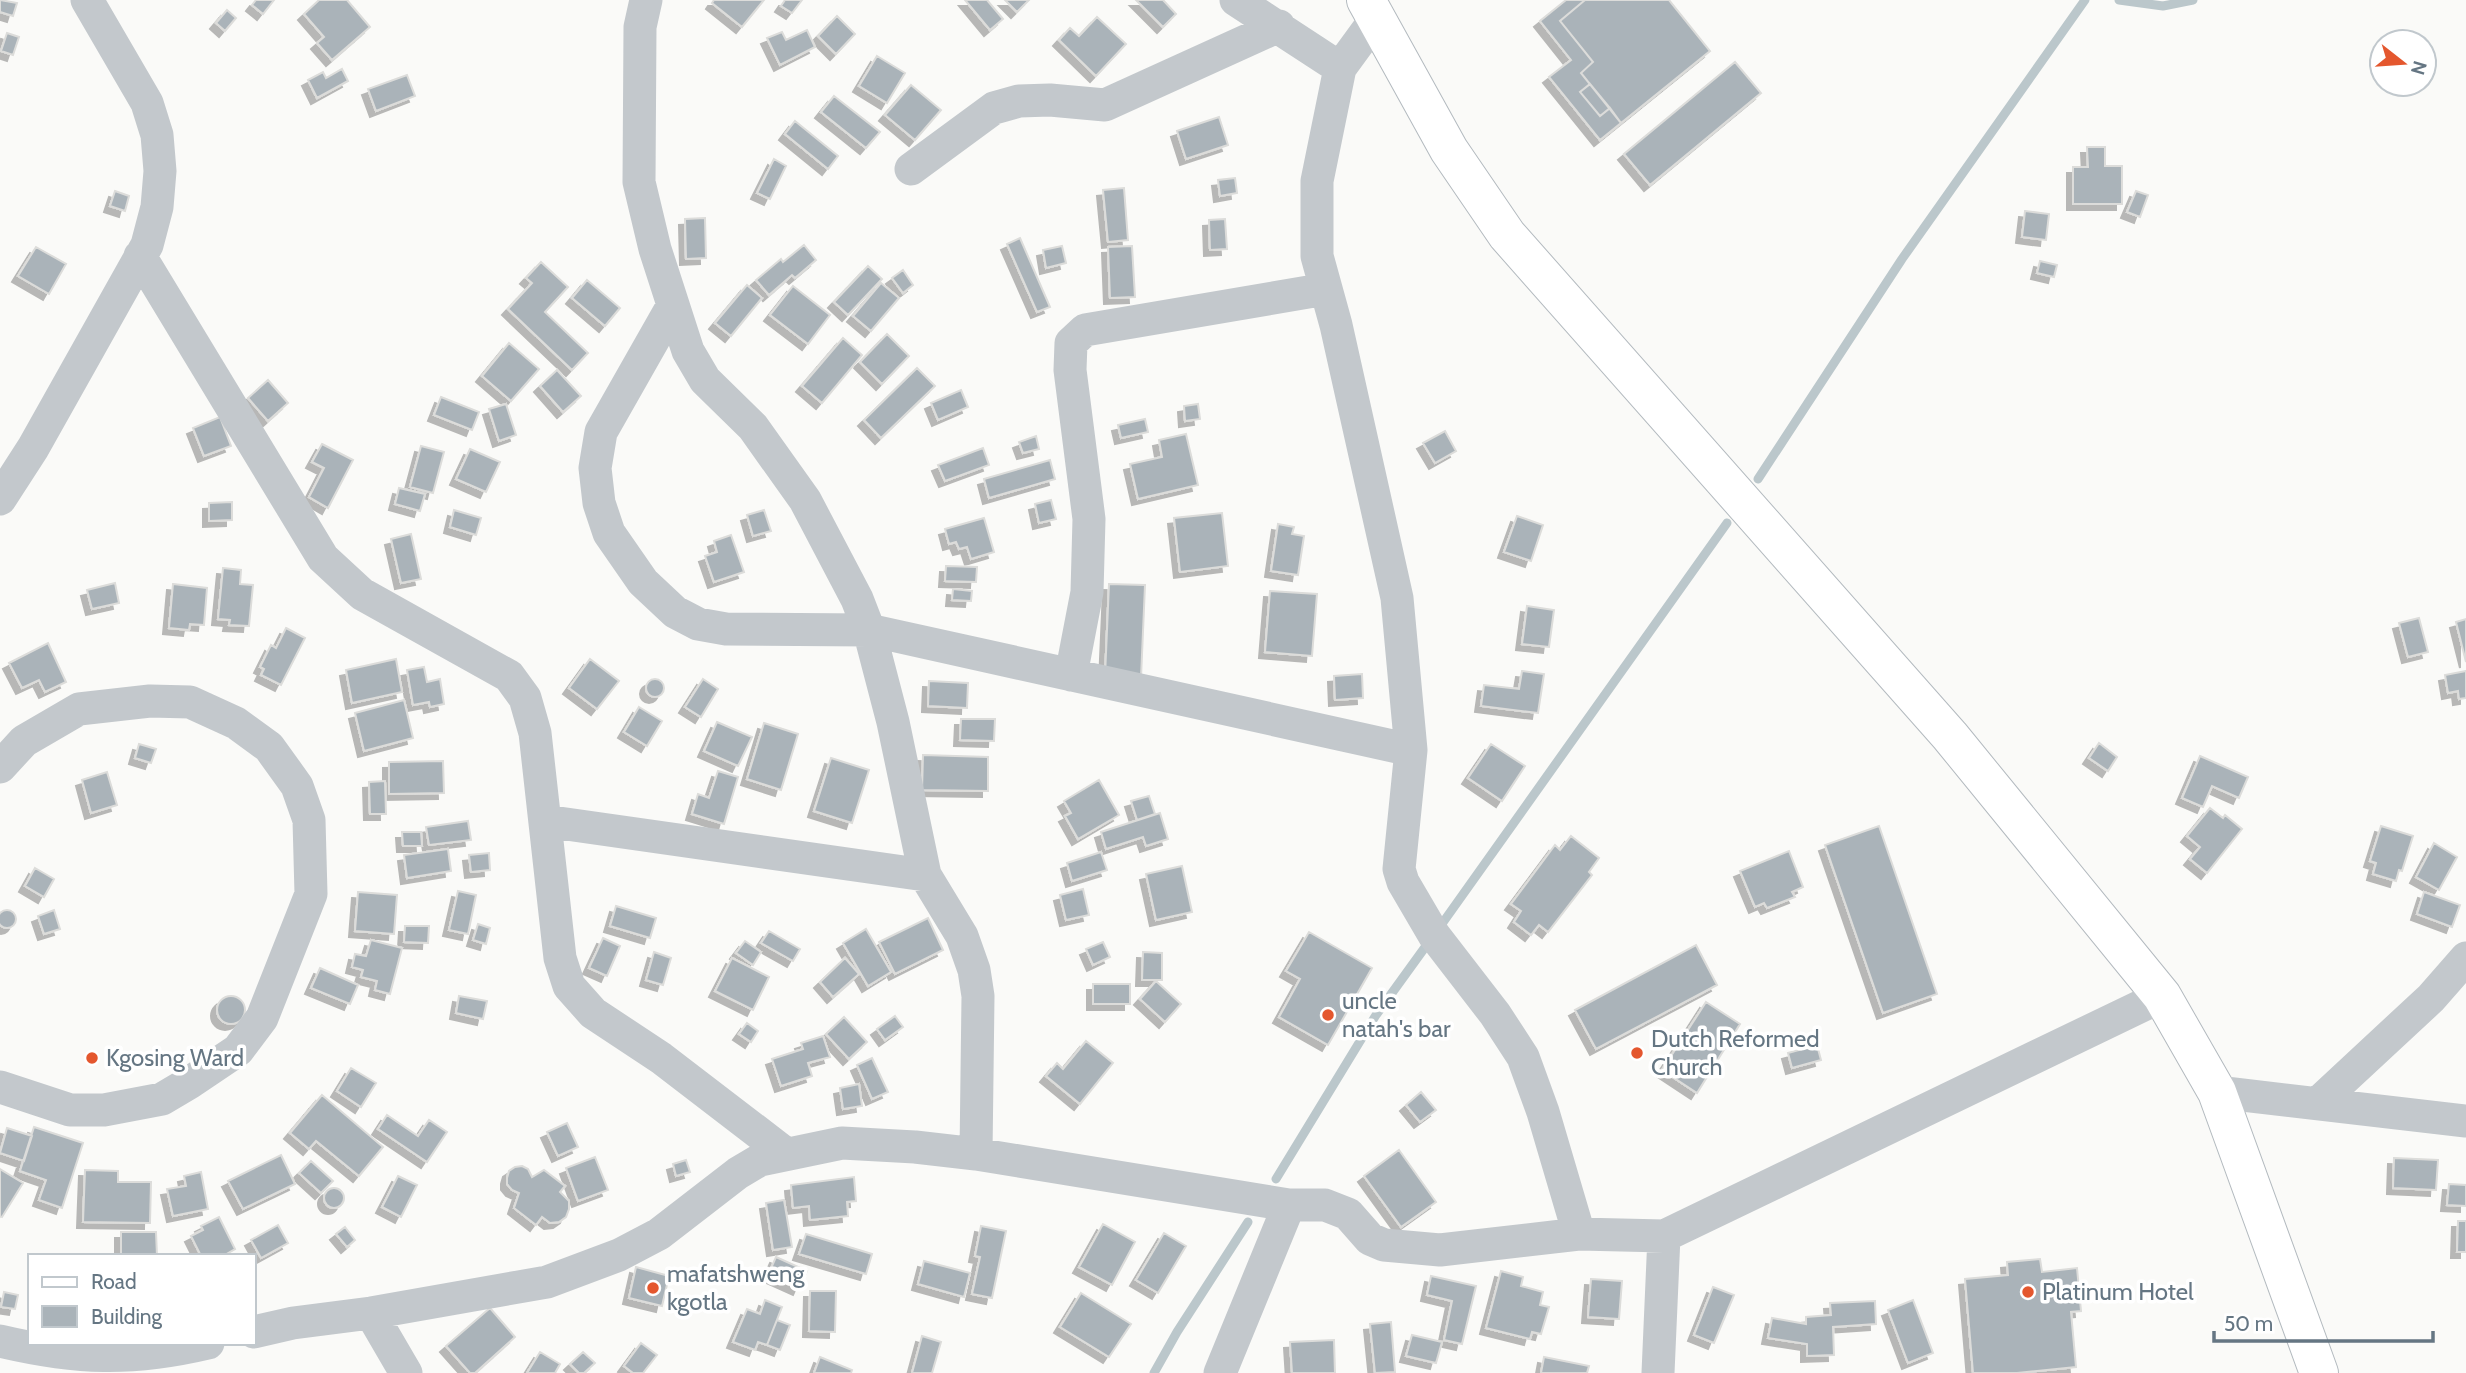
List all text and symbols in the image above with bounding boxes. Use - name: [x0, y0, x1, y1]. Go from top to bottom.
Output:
- north arrow: [2368, 28, 2438, 98]
- text: N: [2406, 58, 2432, 78]
- place label: uncle natah's bar: [1342, 986, 1451, 1043]
- marker: uncle natah's bar: [1320, 1007, 1336, 1023]
- place label: Dutch Reformed Church: [1651, 1024, 1820, 1081]
- place label: Kgosing Ward: [106, 1043, 244, 1072]
- marker: Dutch Reformed Church: [1629, 1045, 1645, 1061]
- marker: Kgosing Ward: [84, 1050, 100, 1066]
- legend: [28, 1254, 256, 1345]
- place label: mafatshweng kgotla: [667, 1259, 805, 1316]
- text: Road: [91, 1269, 137, 1294]
- place label: Platinum Hotel: [2042, 1277, 2194, 1306]
- marker: mafatshweng kgotla: [645, 1280, 661, 1296]
- marker: Platinum Hotel: [2020, 1284, 2036, 1300]
- scale bar: [2214, 1300, 2433, 1344]
- text: Building: [91, 1304, 163, 1329]
- text: 50 m: [2224, 1311, 2273, 1336]

